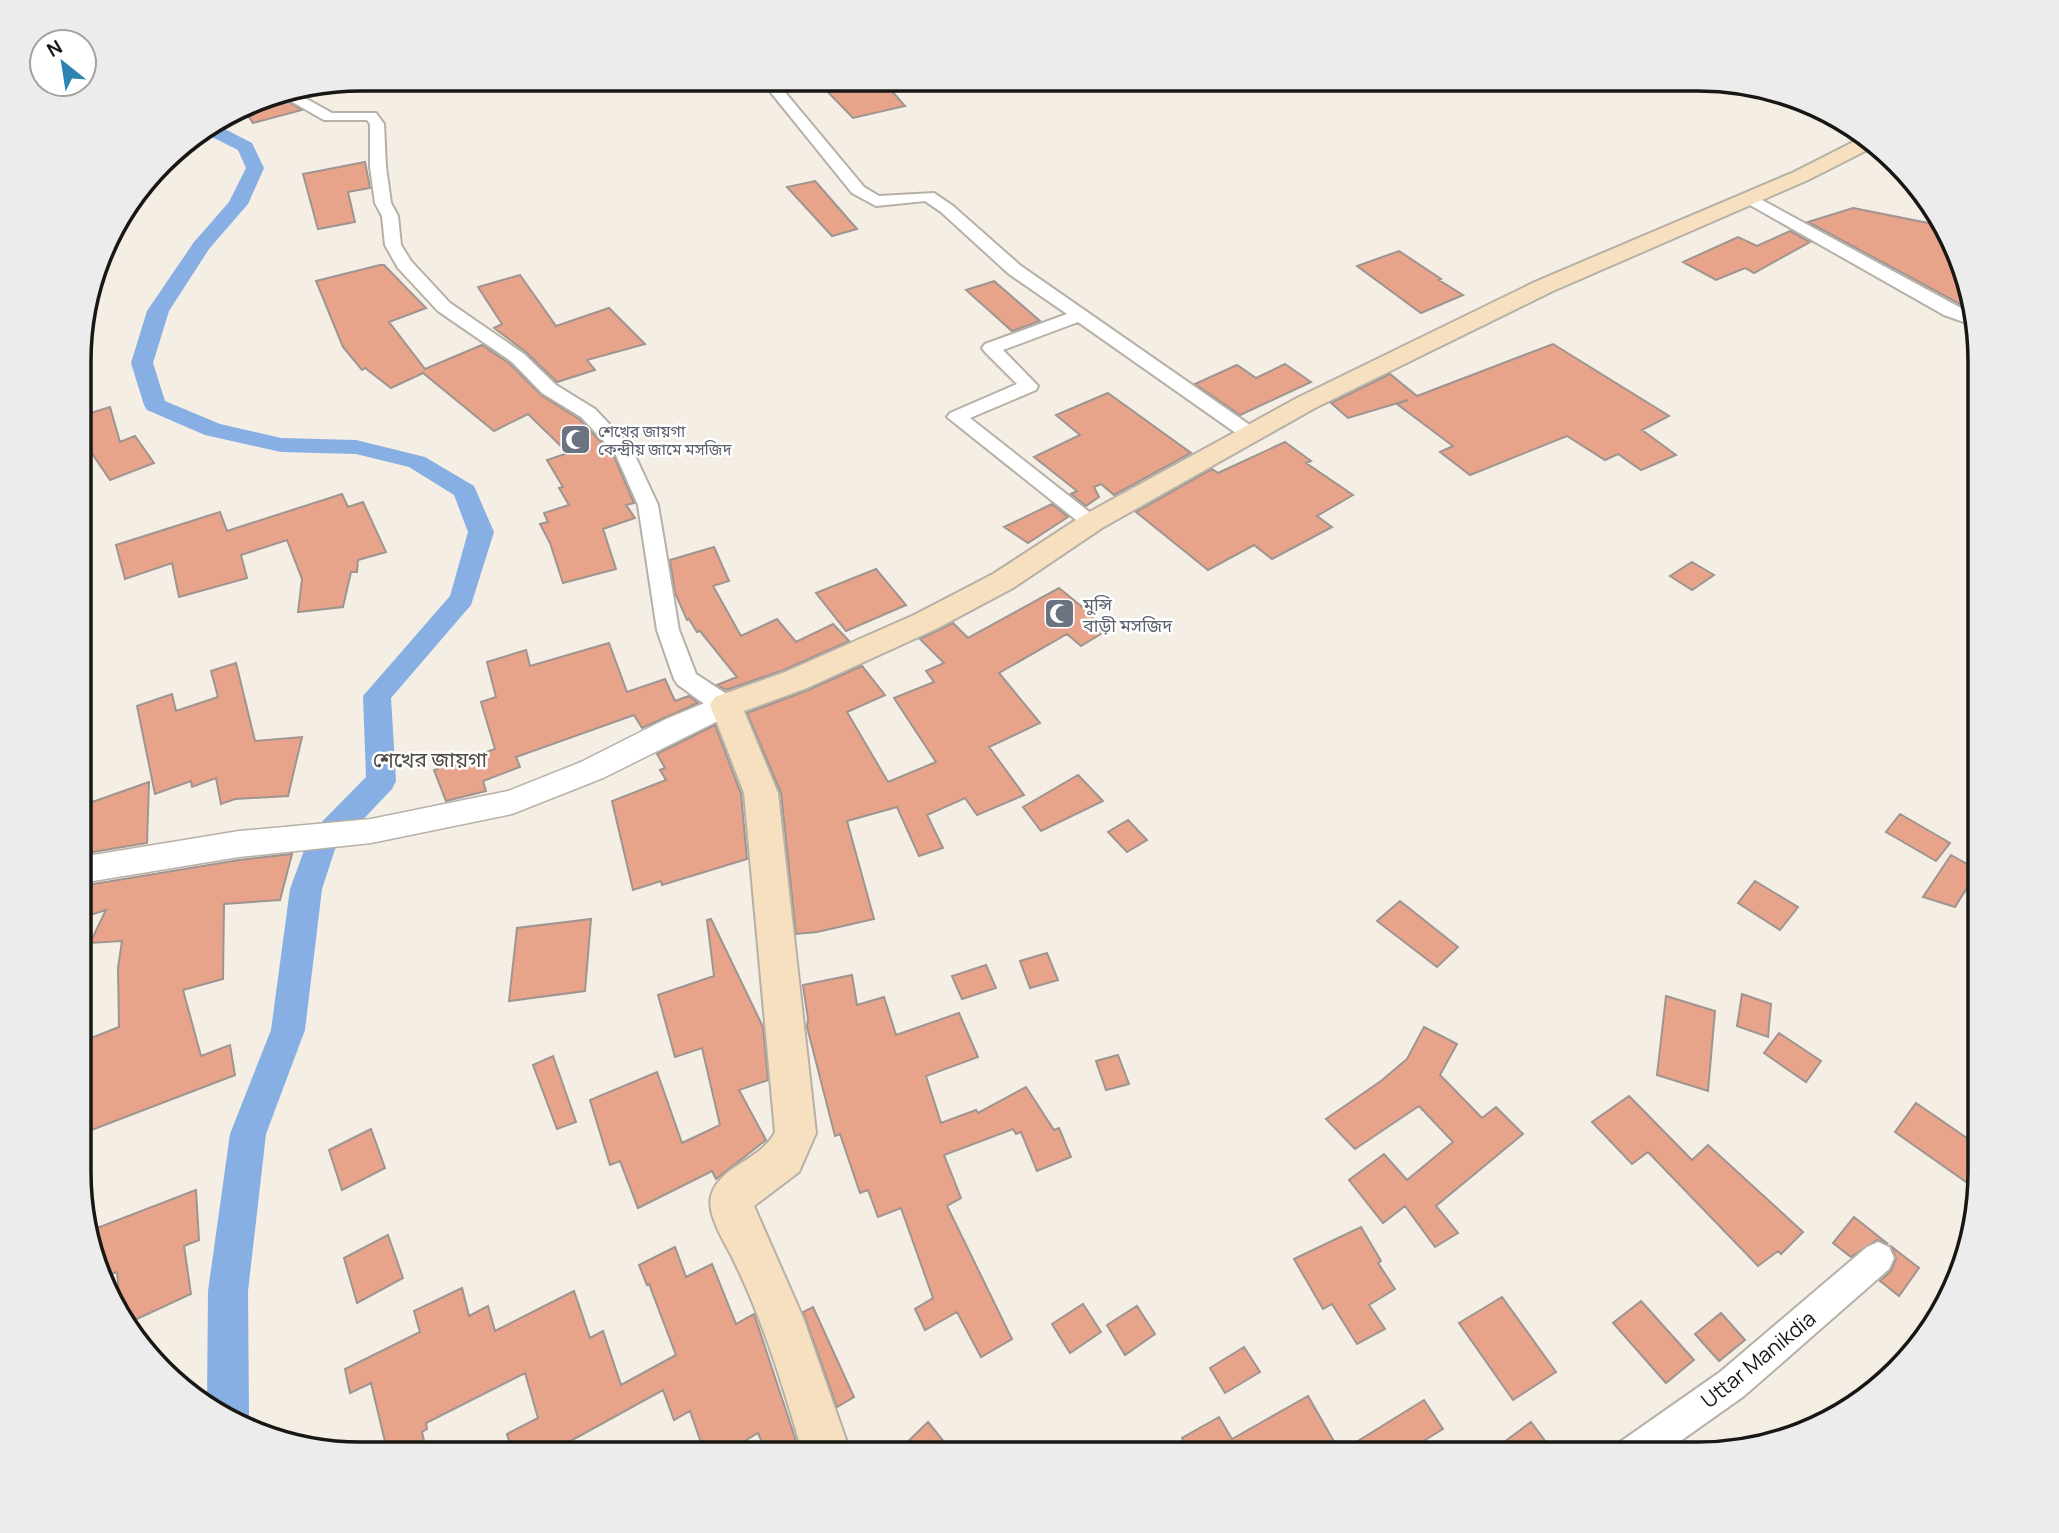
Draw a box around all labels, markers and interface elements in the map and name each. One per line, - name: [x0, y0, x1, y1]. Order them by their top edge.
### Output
- north arrow: [28, 28, 98, 98]
- text: N: [42, 34, 67, 63]
- place label: শেখের জায়গা কেন্দ্রীয় জামে মসজিদ: [598, 420, 733, 460]
- mosque icon: শেখের জায়গা কেন্দ্রীয় জামে মসজিদ: [558, 423, 592, 457]
- place label: মুন্সি বাড়ী মসজিদ: [1082, 592, 1173, 637]
- mosque icon: মুন্সি বাড়ী মসজিদ: [1043, 597, 1077, 631]
- district label: শেখের জায়গা: [373, 745, 488, 773]
- street label: Uttar Manikdia: [1695, 1304, 1821, 1414]

